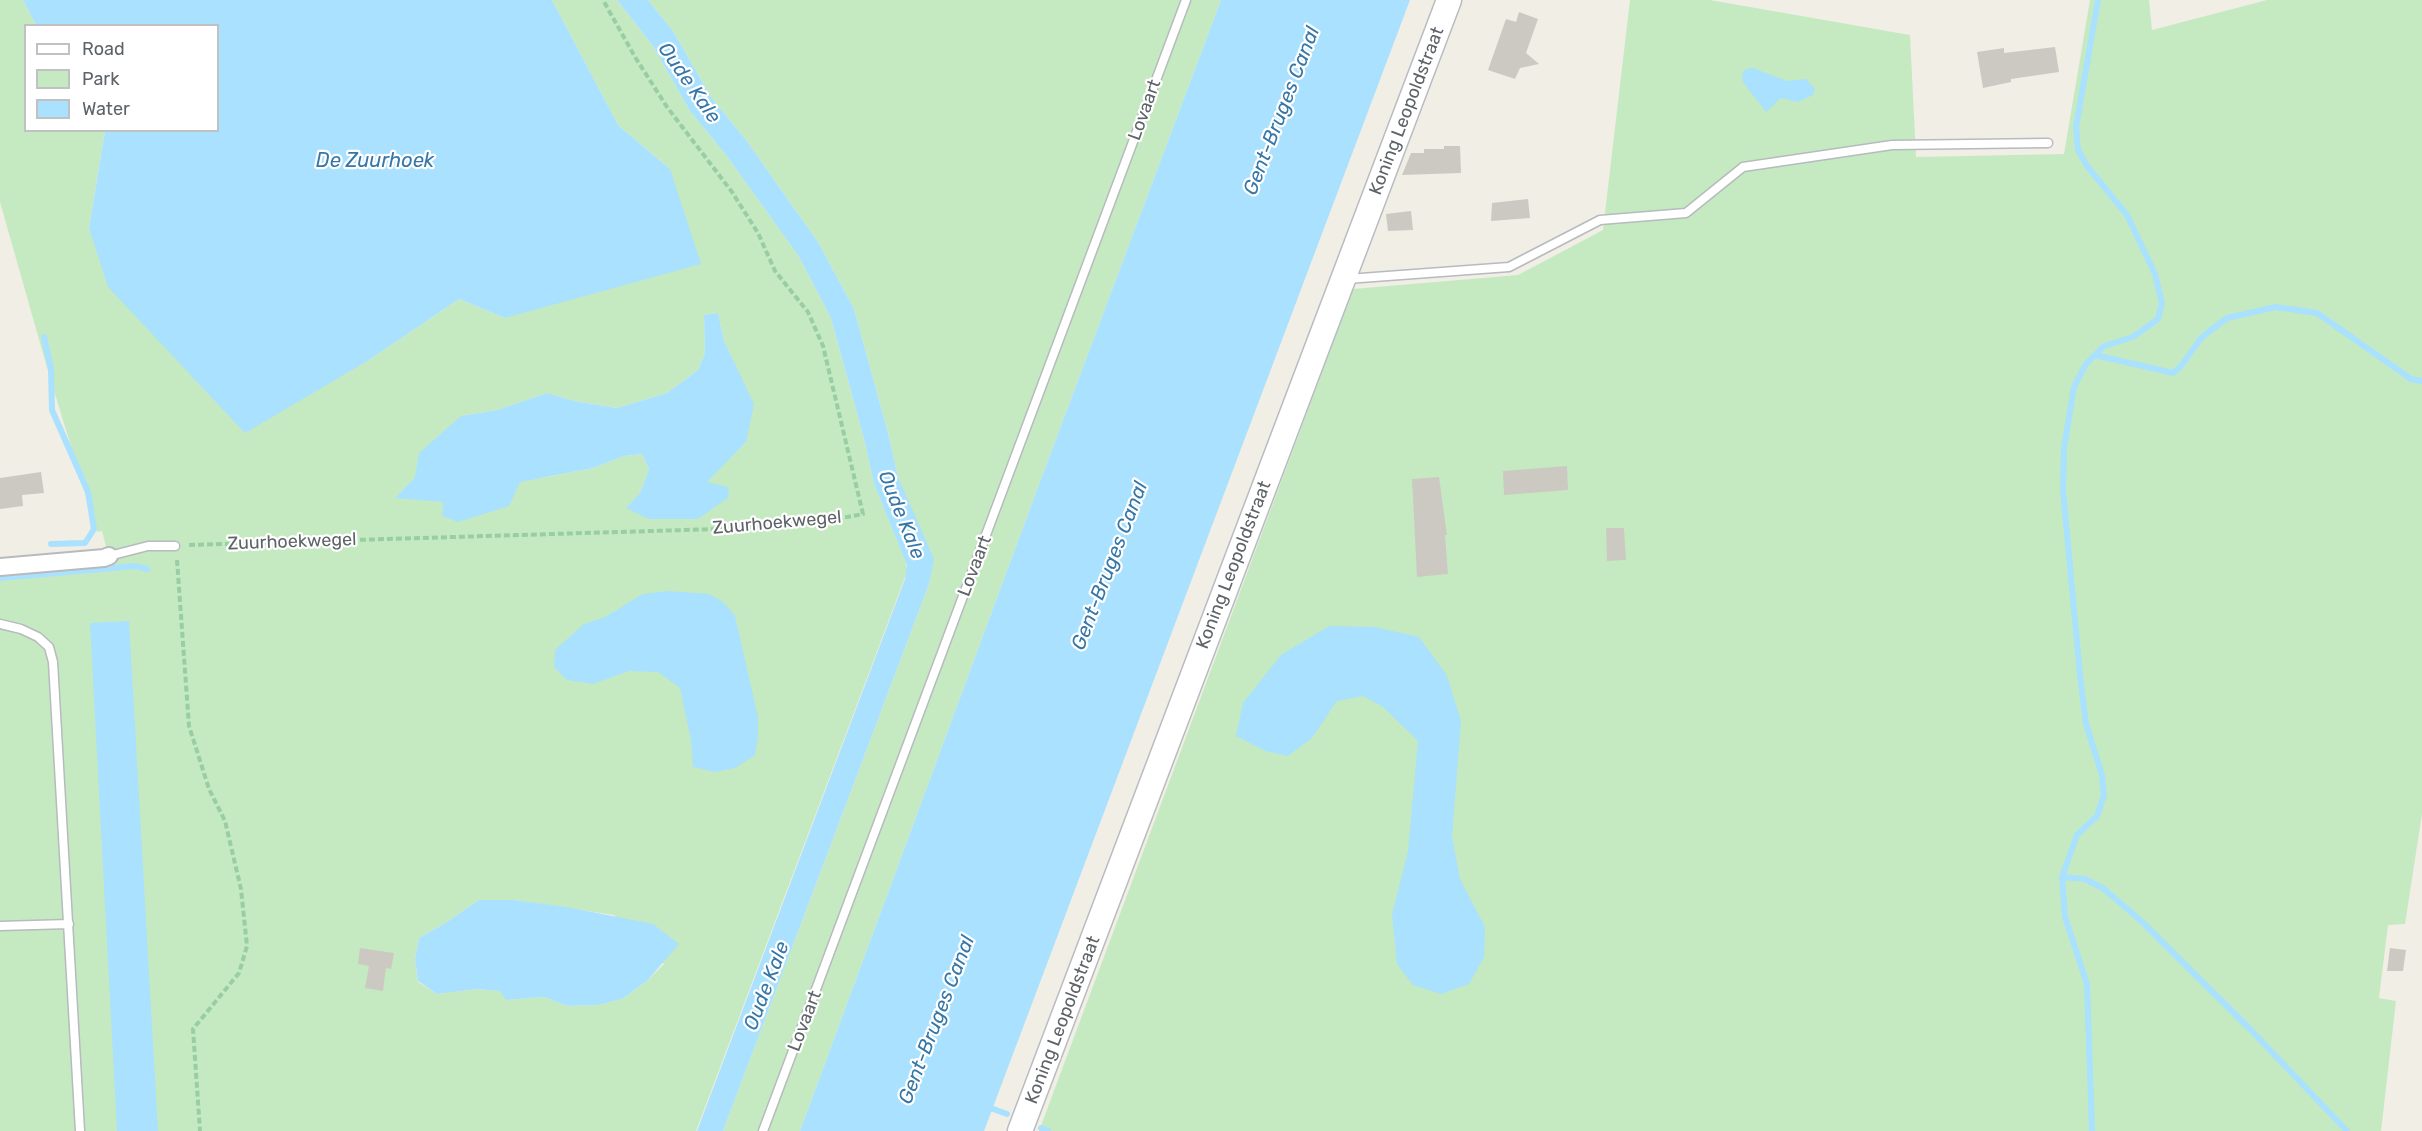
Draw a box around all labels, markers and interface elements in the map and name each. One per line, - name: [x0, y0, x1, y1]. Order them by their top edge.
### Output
- water label: Gent-Bruges Canal: [1239, 23, 1325, 199]
- legend: [24, 24, 219, 132]
- street label: Koning Leopoldstraat: [1365, 24, 1449, 198]
- text: Road: [82, 38, 125, 60]
- water label: Oude Kale: [652, 38, 726, 128]
- text: Park: [82, 68, 119, 90]
- street label: Lovaart: [1124, 77, 1166, 143]
- text: Water: [82, 98, 130, 120]
- water label: De Zuurhoek: [316, 149, 434, 173]
- water label: Oude Kale: [872, 467, 930, 563]
- water label: Gent-Bruges Canal: [1067, 478, 1153, 654]
- street label: Koning Leopoldstraat: [1192, 478, 1276, 652]
- street label: Zuurhoekwegel: [712, 507, 842, 539]
- street label: Zuurhoekwegel: [227, 529, 357, 555]
- street label: Lovaart: [954, 533, 996, 599]
- water label: Gent-Bruges Canal: [894, 932, 980, 1108]
- street label: Koning Leopoldstraat: [1021, 933, 1105, 1107]
- water label: Oude Kale: [739, 938, 795, 1034]
- street label: Lovaart: [784, 988, 826, 1054]

